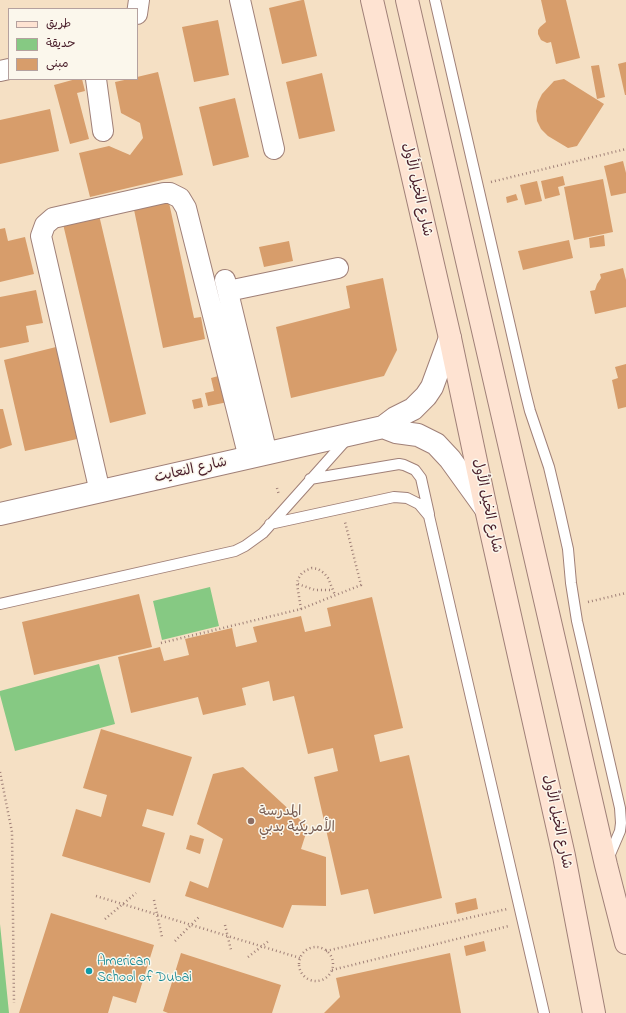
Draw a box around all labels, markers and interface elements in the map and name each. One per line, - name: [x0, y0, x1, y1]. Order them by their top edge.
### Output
- legend: [8, 8, 138, 80]
- text: طريق: [46, 15, 71, 33]
- text: حديقة: [46, 35, 75, 53]
- text: مبنى: [46, 55, 69, 73]
- street label: شارع الخيل الأول: [397, 141, 435, 239]
- street label: شارع النعايت: [153, 455, 229, 487]
- street label: شارع الخيل الأول: [468, 457, 504, 555]
- street label: شارع الخيل الأول: [538, 773, 574, 871]
- place label: المدرسة الأمريكية بدبي: [259, 805, 335, 838]
- marker: المدرسة الأمريكية بدبي: [246, 816, 256, 826]
- place label: American School of Dubai: [97, 955, 192, 988]
- marker: American School of Dubai: [84, 966, 94, 976]

